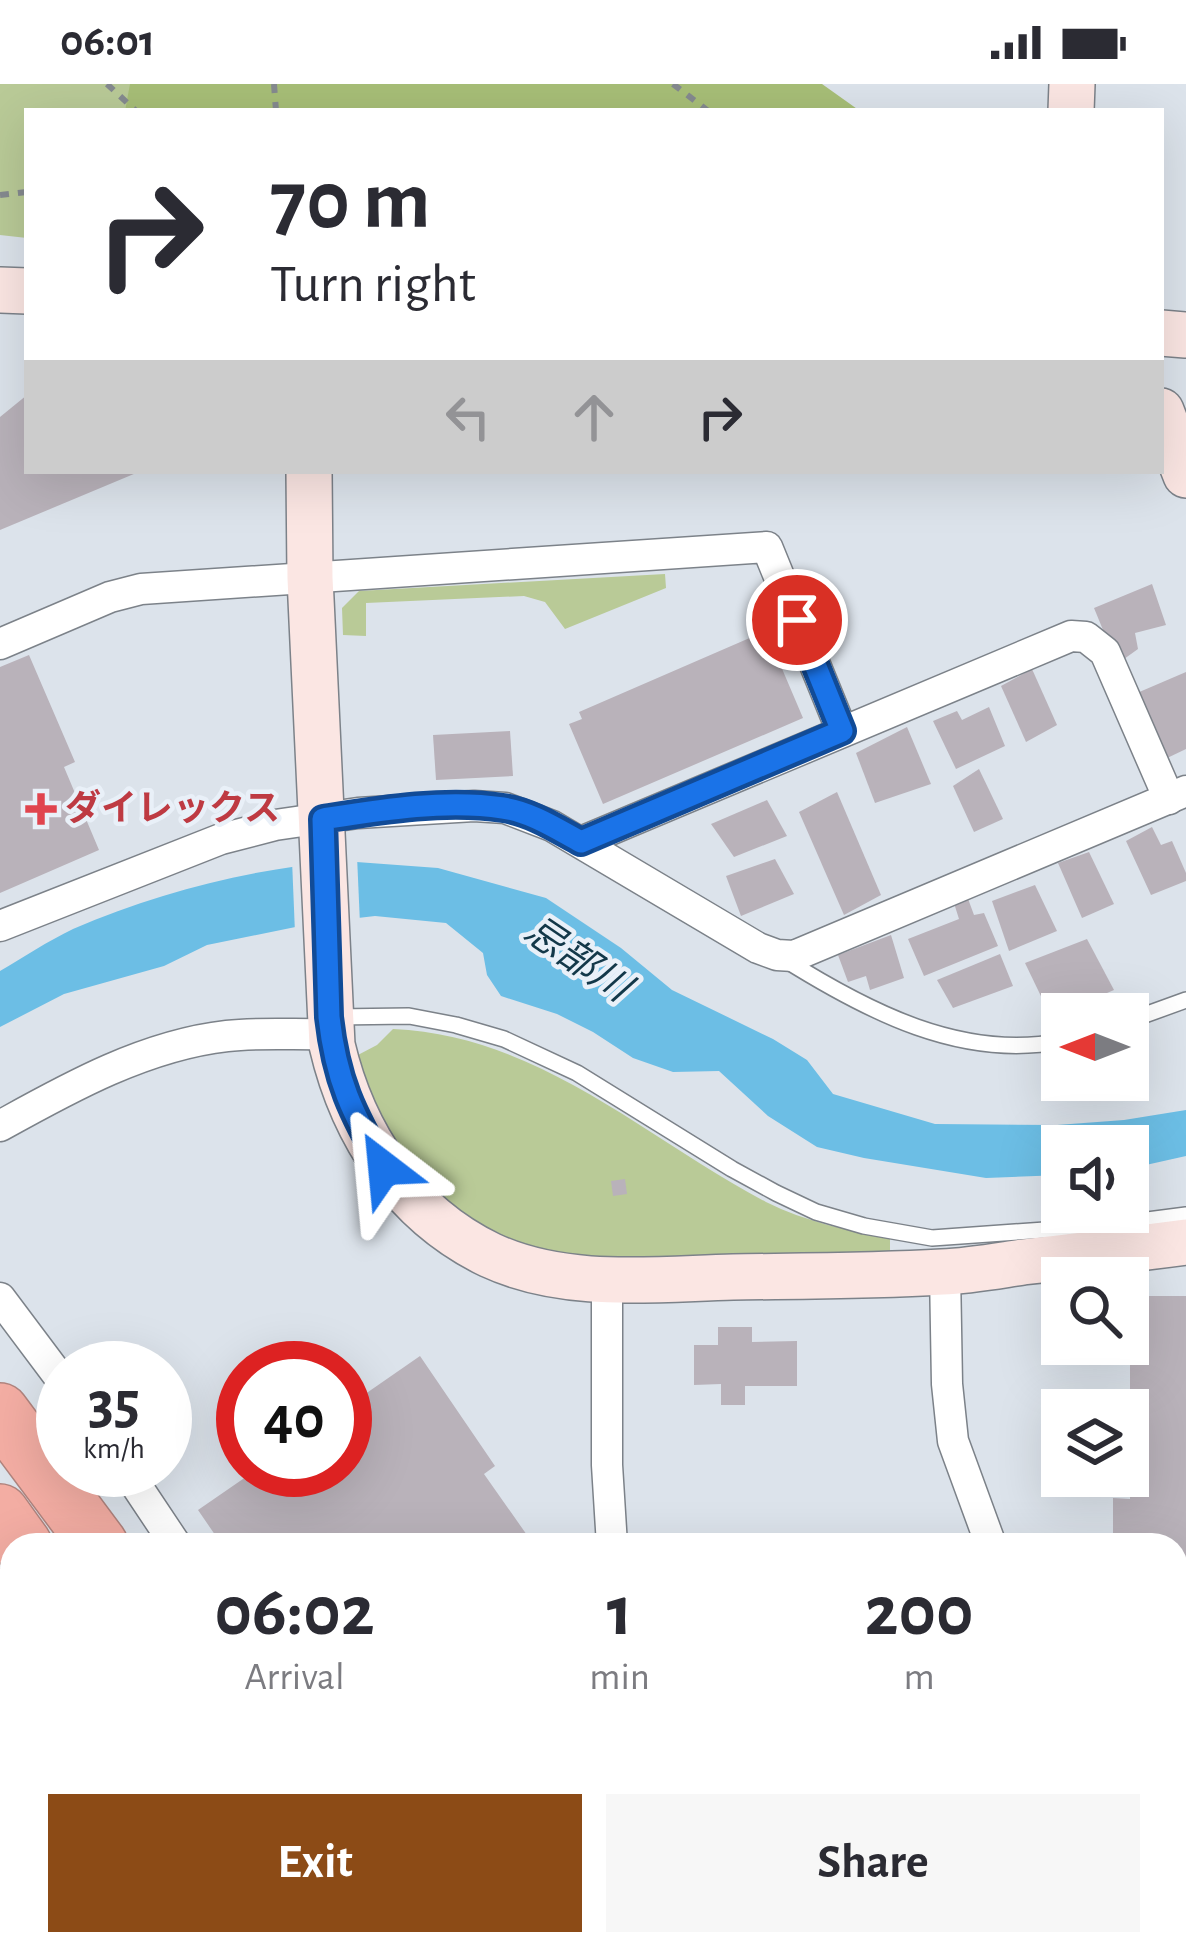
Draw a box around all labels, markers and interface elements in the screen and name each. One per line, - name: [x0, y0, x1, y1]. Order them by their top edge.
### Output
- text: 06:01: [60, 19, 155, 64]
- icon: right: [72, 156, 228, 312]
- text: 70 m: [270, 160, 431, 244]
- text: Turn right: [270, 258, 476, 312]
- icon: left: [435, 384, 501, 450]
- icon: ahead: [561, 384, 627, 450]
- icon: right: [687, 384, 753, 450]
- pin: [746, 569, 848, 671]
- icon: arrive: [764, 587, 830, 653]
- place label: ダイレックス: [65, 788, 280, 827]
- marker: ダイレックス: [28, 796, 54, 822]
- water label: 忌部川: [518, 909, 641, 1011]
- north arrow: [1041, 993, 1149, 1101]
- map controls: [1041, 993, 1149, 1497]
- position arrow: [321, 1105, 447, 1231]
- button: sound: [1041, 1125, 1149, 1233]
- button: search: [1041, 1257, 1149, 1365]
- speed limit sign: 40: [216, 1341, 372, 1497]
- text: 35: [88, 1374, 140, 1434]
- button: layers: [1041, 1389, 1149, 1497]
- text: km/h: [83, 1434, 145, 1464]
- text: 06:02: [215, 1576, 375, 1648]
- text: 1: [607, 1576, 633, 1648]
- text: 200: [865, 1576, 973, 1648]
- text: Arrival: [244, 1658, 345, 1697]
- text: min: [589, 1658, 650, 1697]
- text: m: [903, 1658, 935, 1697]
- button: Exit: [48, 1794, 582, 1932]
- button: Share: [606, 1794, 1140, 1932]

